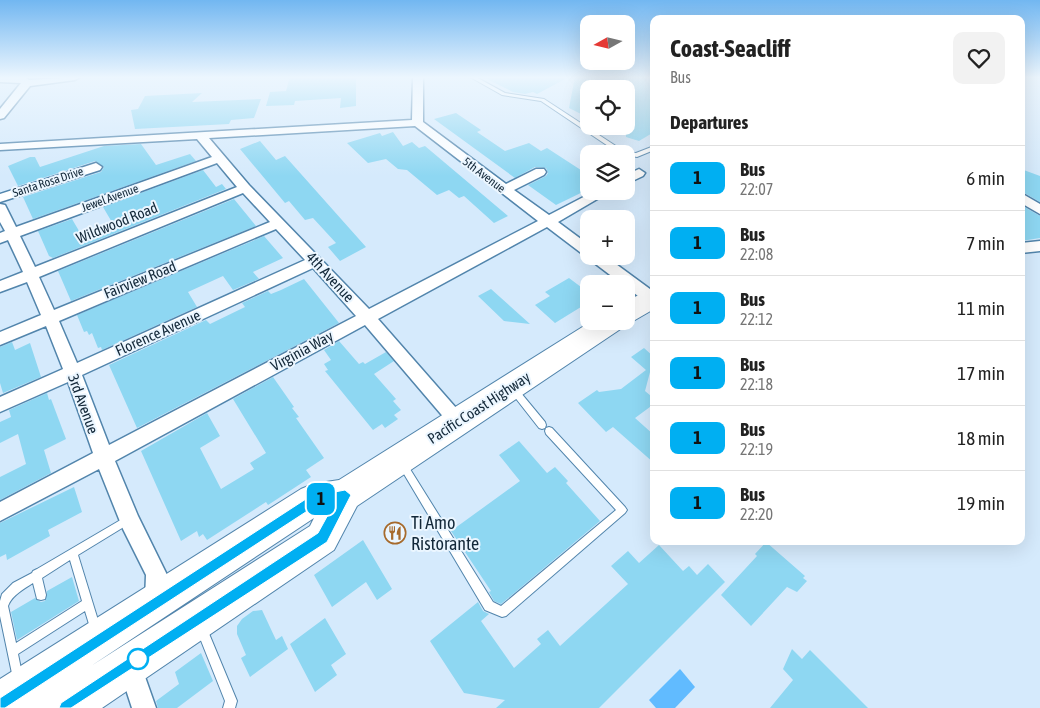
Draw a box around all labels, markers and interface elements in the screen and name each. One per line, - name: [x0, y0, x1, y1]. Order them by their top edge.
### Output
- north arrow: [580, 15, 635, 70]
- map controls: [580, 15, 635, 330]
- button: heart: [953, 32, 1005, 84]
- text: Coast-Seacliff: [670, 35, 791, 62]
- text: Bus: [670, 68, 691, 86]
- button: locate: [580, 80, 635, 135]
- text: Departures: [670, 111, 748, 133]
- button: layers: [580, 145, 635, 200]
- street label: 5th Avenue: [460, 154, 508, 196]
- text: Bus: [740, 158, 765, 180]
- street label: Santa Rosa Drive: [11, 164, 85, 200]
- text: 1: [693, 167, 702, 188]
- text: 6 min: [966, 167, 1005, 189]
- text: 22:07: [740, 180, 773, 198]
- street label: Jewel Avenue: [80, 181, 140, 215]
- street label: Wildwood Road: [74, 199, 160, 247]
- button: +: [580, 210, 635, 265]
- text: Bus: [740, 223, 765, 245]
- text: 1: [693, 232, 702, 253]
- text: 7 min: [966, 232, 1005, 254]
- text: 22:08: [740, 245, 773, 263]
- street label: 4th Avenue: [303, 248, 358, 305]
- street label: Fairview Road: [101, 257, 178, 302]
- button: −: [580, 275, 635, 330]
- text: Bus: [740, 288, 765, 310]
- text: 1: [693, 297, 702, 318]
- text: 11 min: [957, 297, 1005, 319]
- street label: Florence Avenue: [113, 306, 203, 359]
- text: 22:12: [740, 310, 773, 328]
- street label: Virginia Way: [268, 327, 336, 374]
- text: Bus: [740, 353, 765, 375]
- text: 1: [693, 362, 702, 383]
- text: 17 min: [957, 362, 1005, 384]
- street label: Pacific Coast Highway: [424, 368, 533, 447]
- street label: 3rd Avenue: [65, 372, 102, 436]
- text: 22:18: [740, 375, 773, 393]
- text: Bus: [740, 418, 765, 440]
- text: 1: [693, 427, 702, 448]
- text: 18 min: [957, 427, 1005, 449]
- text: 22:19: [740, 440, 773, 458]
- line badge: 1: [305, 483, 337, 515]
- text: Bus: [740, 483, 765, 505]
- text: 1: [317, 488, 325, 509]
- text: 1: [693, 492, 702, 513]
- text: 19 min: [957, 492, 1005, 514]
- text: 22:20: [740, 505, 773, 523]
- place label: Ti Amo Ristorante: [411, 512, 479, 554]
- restaurant icon: Ti Amo Ristorante: [383, 521, 407, 545]
- unlabelled marker: [127, 648, 149, 670]

